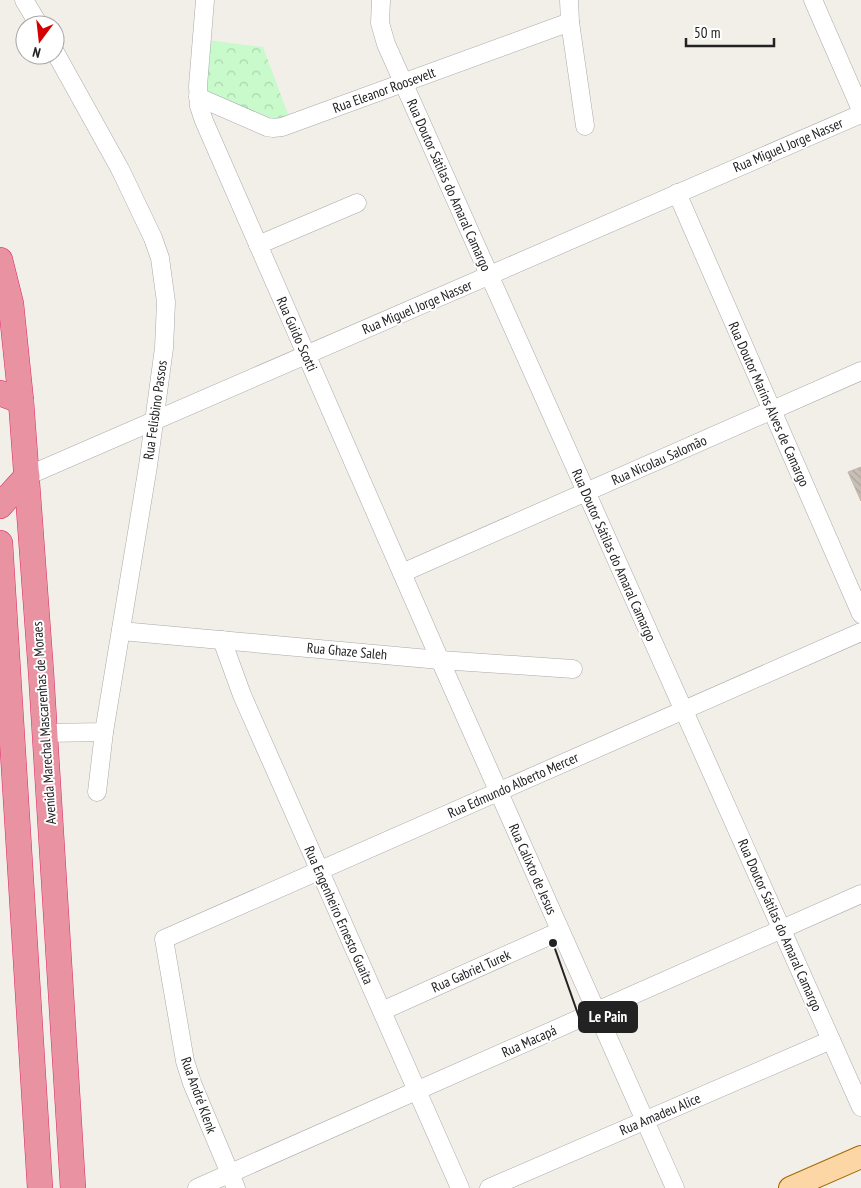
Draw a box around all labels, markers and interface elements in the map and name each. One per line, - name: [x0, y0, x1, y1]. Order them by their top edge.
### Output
- north arrow: [15, 15, 65, 65]
- scale bar: [686, 15, 774, 47]
- text: 50 m: [694, 23, 720, 42]
- text: N: [31, 43, 43, 62]
- street label: Rua Eleanor Roosevelt: [330, 63, 438, 117]
- street label: Rua Doutor Sátilas do Amaral Camargo: [403, 96, 495, 274]
- street label: Rua Miguel Jorge Nasser: [730, 114, 846, 176]
- street label: Rua Miguel Jorge Nasser: [359, 276, 475, 338]
- street label: Rua Guido Scotti: [273, 294, 321, 374]
- street label: Rua Doutor Marins Alves de Camargo: [725, 319, 813, 489]
- street label: Rua Felisbino Passos: [139, 359, 171, 461]
- street label: Rua Nicolau Salomão: [609, 431, 709, 489]
- street label: Rua Doutor Sátilas do Amaral Camargo: [568, 466, 660, 644]
- street label: Avenida Marechal Mascarenhas de Moraes: [28, 621, 60, 825]
- street label: Rua Ghaze Saleh: [306, 639, 388, 663]
- street label: Rua Edmundo Alberto Mercer: [445, 748, 581, 822]
- street label: Rua Calixto de Jesus: [505, 821, 561, 917]
- street label: Rua Doutor Sátilas do Amaral Camargo: [734, 836, 826, 1014]
- street label: Rua Engenheiro Ernesto Guaíta: [300, 843, 378, 987]
- street label: Rua Gabriel Turek: [429, 945, 514, 996]
- callout: Le Pain: [579, 1002, 637, 1032]
- text: Le Pain: [589, 1007, 628, 1026]
- street label: Rua Macapá: [499, 1021, 559, 1061]
- street label: Rua André Klenk: [177, 1054, 221, 1136]
- street label: Rua Amadeu Alice: [617, 1089, 703, 1139]

